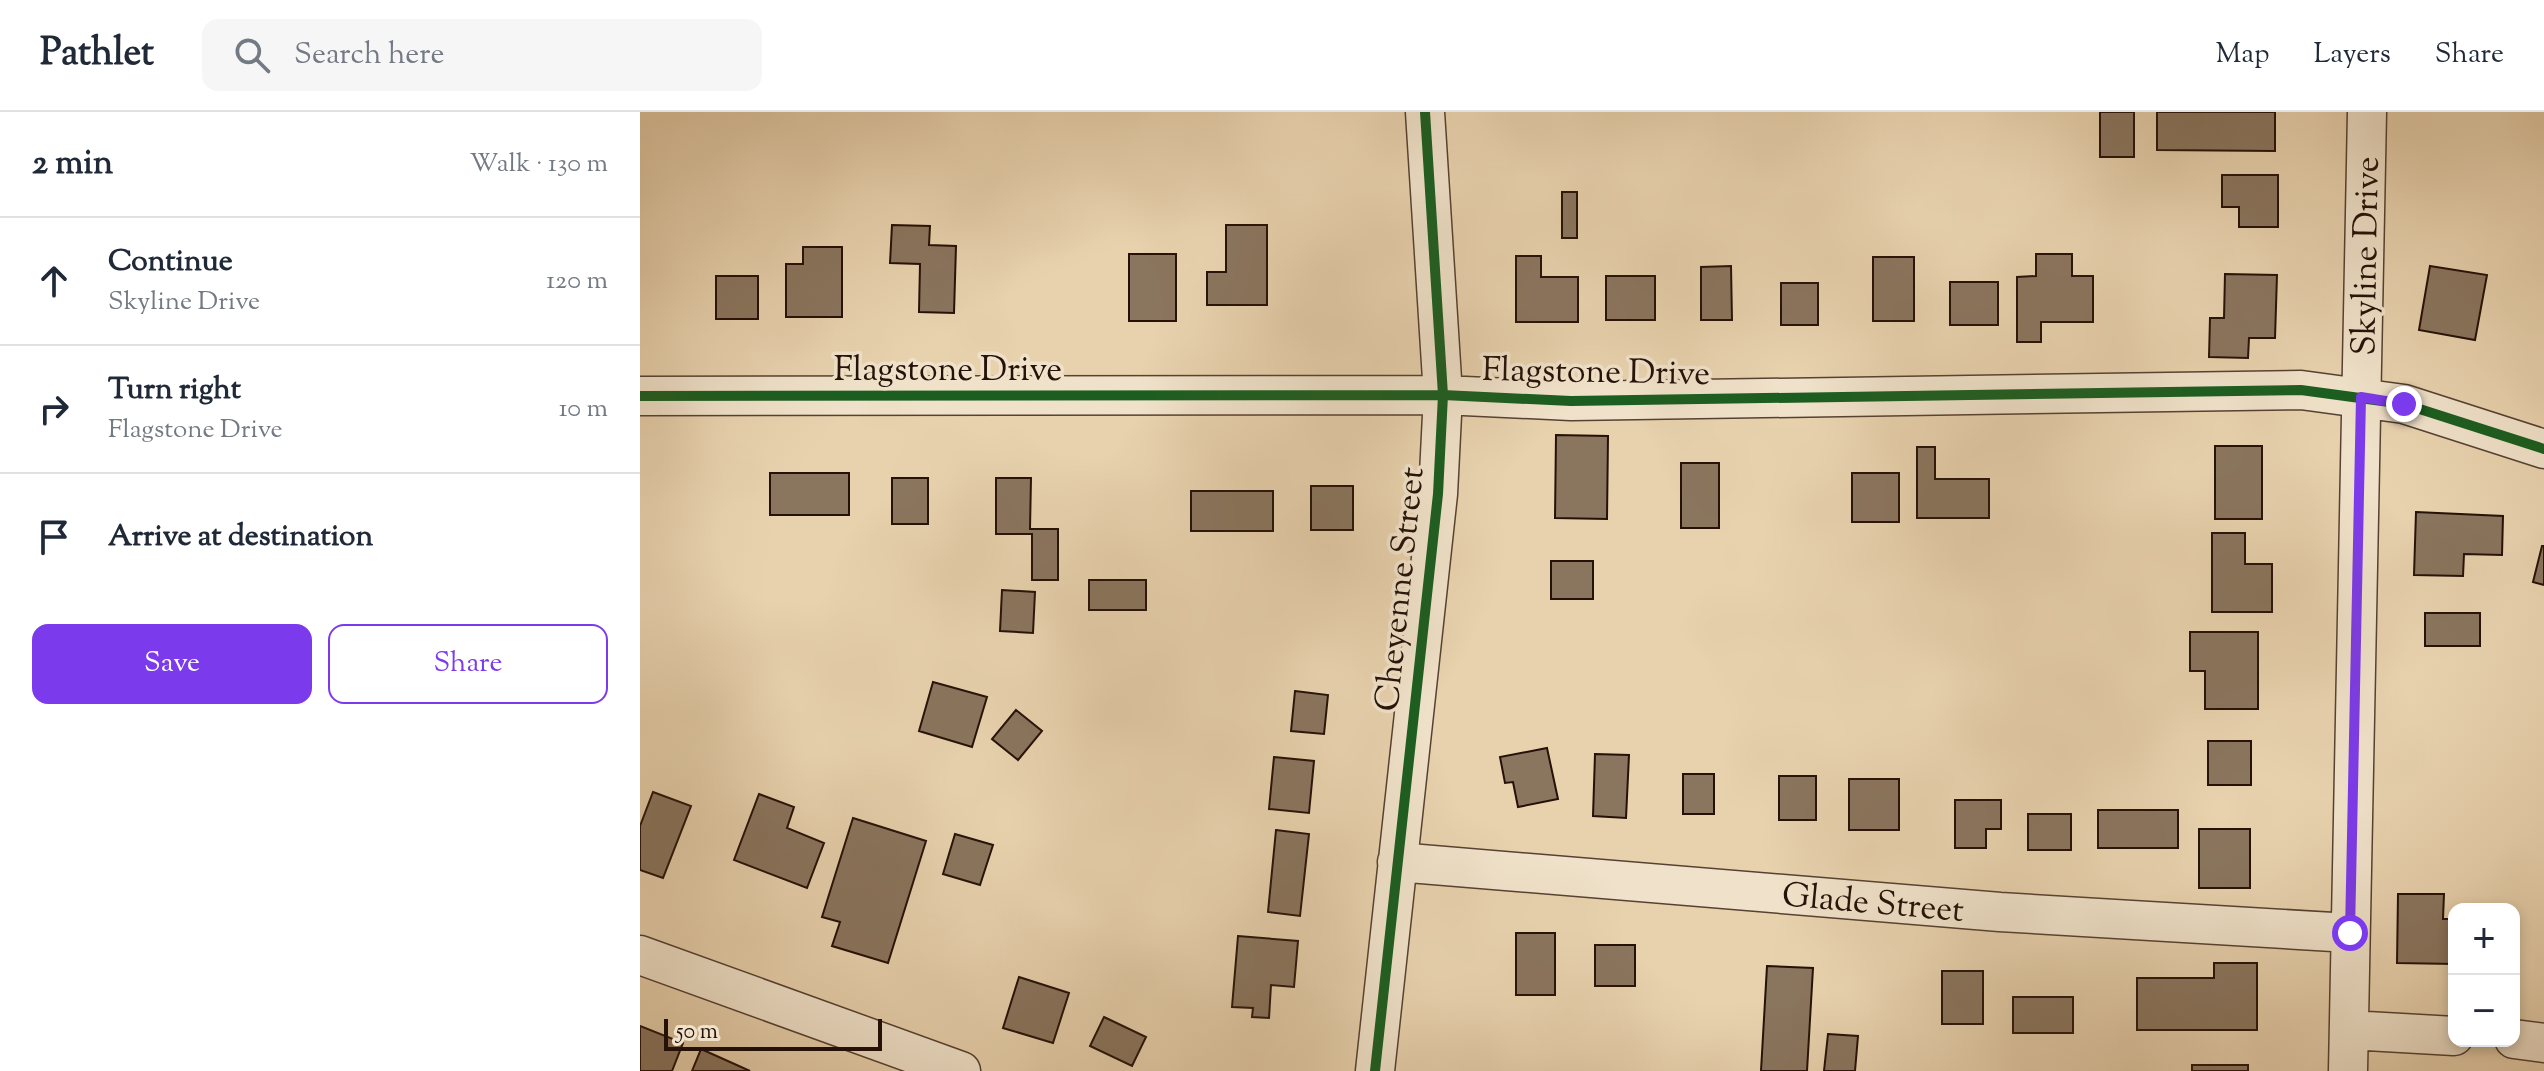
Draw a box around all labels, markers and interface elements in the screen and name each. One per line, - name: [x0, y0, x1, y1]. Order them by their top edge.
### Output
- search box: [202, 19, 762, 91]
- text: Pathlet: [40, 28, 154, 82]
- icon: search: [230, 33, 274, 77]
- text: Search here: [294, 34, 445, 77]
- text: Map: [2216, 35, 2269, 75]
- text: Layers: [2313, 35, 2391, 75]
- text: Share: [2435, 35, 2504, 75]
- text: 2 min: [32, 140, 113, 189]
- text: Walk · 130 m: [469, 146, 608, 183]
- street label: Skyline Drive: [2341, 156, 2394, 356]
- text: Continue: [108, 241, 233, 284]
- icon: ahead: [32, 259, 76, 303]
- text: 120 m: [546, 263, 608, 300]
- text: Skyline Drive: [108, 284, 260, 321]
- street label: Flagstone Drive: [834, 347, 1062, 396]
- street label: Flagstone Drive: [1481, 347, 1711, 400]
- text: Turn right: [108, 369, 241, 412]
- route end: [2386, 386, 2422, 422]
- icon: right: [32, 387, 76, 431]
- text: 10 m: [559, 391, 608, 428]
- text: Flagstone Drive: [108, 412, 283, 449]
- street label: Cheyenne Street: [1364, 464, 1439, 714]
- icon: arrive: [32, 515, 76, 559]
- text: Arrive at destination: [108, 516, 373, 559]
- button: Save: [32, 624, 312, 704]
- button: Share: [328, 624, 608, 704]
- street label: Glade Street: [1780, 872, 1966, 937]
- map controls: [2448, 903, 2520, 1047]
- button: +: [2448, 903, 2520, 975]
- route start: [2332, 915, 2368, 951]
- button: −: [2448, 975, 2520, 1047]
- scale bar: [664, 1015, 882, 1051]
- text: 50 m: [676, 1017, 718, 1049]

